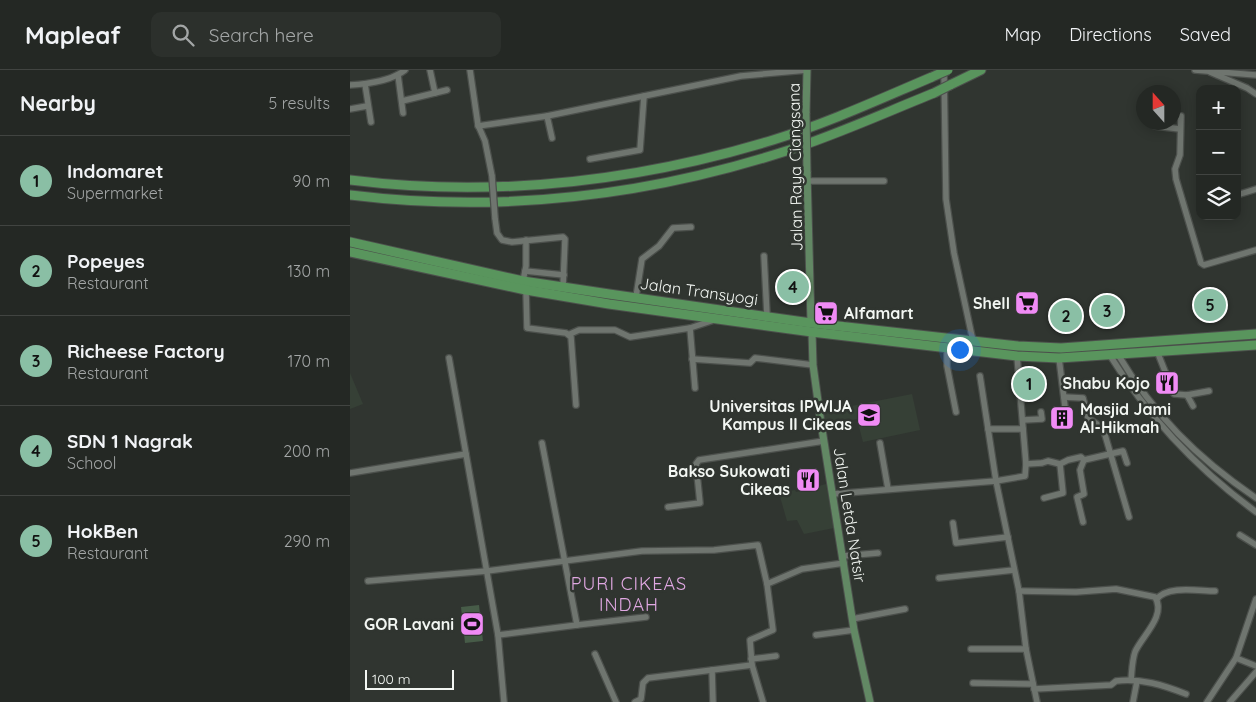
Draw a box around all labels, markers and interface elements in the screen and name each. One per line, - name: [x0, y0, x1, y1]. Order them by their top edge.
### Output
- search box: [151, 12, 501, 57]
- text: Mapleaf: [25, 20, 121, 50]
- icon: search: [169, 21, 197, 49]
- text: Search here: [209, 23, 314, 47]
- text: Map: [1004, 23, 1041, 46]
- text: Directions: [1069, 23, 1152, 46]
- text: Saved: [1180, 23, 1231, 46]
- street label: Jalan Raya Ciangsana: [784, 83, 806, 251]
- north arrow: [1136, 85, 1181, 130]
- map controls: [1196, 85, 1241, 220]
- button: +: [1196, 85, 1241, 130]
- text: Nearby: [20, 90, 96, 116]
- text: 5 results: [269, 93, 330, 113]
- button: −: [1196, 130, 1241, 175]
- text: Indomaret: [67, 159, 164, 183]
- text: 1: [33, 171, 39, 191]
- text: 90 m: [293, 171, 330, 191]
- button: layers: [1196, 175, 1241, 220]
- text: Supermarket: [67, 183, 163, 203]
- text: Popeyes: [67, 249, 145, 273]
- text: 2: [31, 261, 41, 281]
- text: 130 m: [287, 261, 330, 281]
- pin: 4: [777, 268, 809, 306]
- text: Restaurant: [67, 273, 149, 293]
- street label: Jalan Transyogi: [639, 273, 759, 309]
- pin: 5: [1194, 286, 1226, 324]
- supermarket icon: Shell: [1014, 290, 1040, 316]
- pin: 3: [1091, 292, 1123, 330]
- place label: Shell: [973, 293, 1010, 313]
- pin: 2: [1050, 297, 1082, 335]
- supermarket icon: Alfamart: [813, 300, 839, 326]
- place label: Alfamart: [844, 303, 914, 323]
- your location: [947, 337, 973, 363]
- text: Richeese Factory: [67, 339, 225, 363]
- text: 3: [32, 351, 40, 371]
- text: 170 m: [287, 351, 330, 371]
- text: Restaurant: [67, 363, 149, 383]
- pin: 1: [1013, 365, 1045, 403]
- restaurant icon: Shabu Kojo: [1154, 370, 1180, 396]
- place label: Shabu Kojo: [1063, 373, 1150, 393]
- place label: Universitas IPWIJA Kampus II Cikeas: [709, 396, 853, 434]
- place label: Masjid Jami Al-Hikmah: [1080, 399, 1171, 437]
- school or university icon: Universitas IPWIJA Kampus II Cikeas: [856, 402, 882, 428]
- building icon: Masjid Jami Al-Hikmah: [1049, 405, 1075, 431]
- text: SDN 1 Nagrak: [67, 429, 193, 453]
- text: 4: [31, 441, 41, 461]
- text: 200 m: [283, 441, 330, 461]
- street label: Jalan Letda Natsir: [829, 446, 871, 584]
- text: School: [67, 453, 116, 473]
- place label: Bakso Sukowati Cikeas: [668, 461, 790, 499]
- restaurant icon: Bakso Sukowati Cikeas: [795, 467, 821, 493]
- text: HokBen: [67, 519, 138, 543]
- text: 5: [31, 531, 41, 551]
- text: 290 m: [284, 531, 330, 551]
- text: Restaurant: [67, 543, 149, 563]
- district label: PURI CIKEAS INDAH: [571, 572, 687, 616]
- sports icon: GOR Lavani: [459, 611, 485, 637]
- place label: GOR Lavani: [364, 614, 454, 634]
- scale bar: [365, 667, 454, 690]
- text: 100 m: [372, 670, 410, 688]

